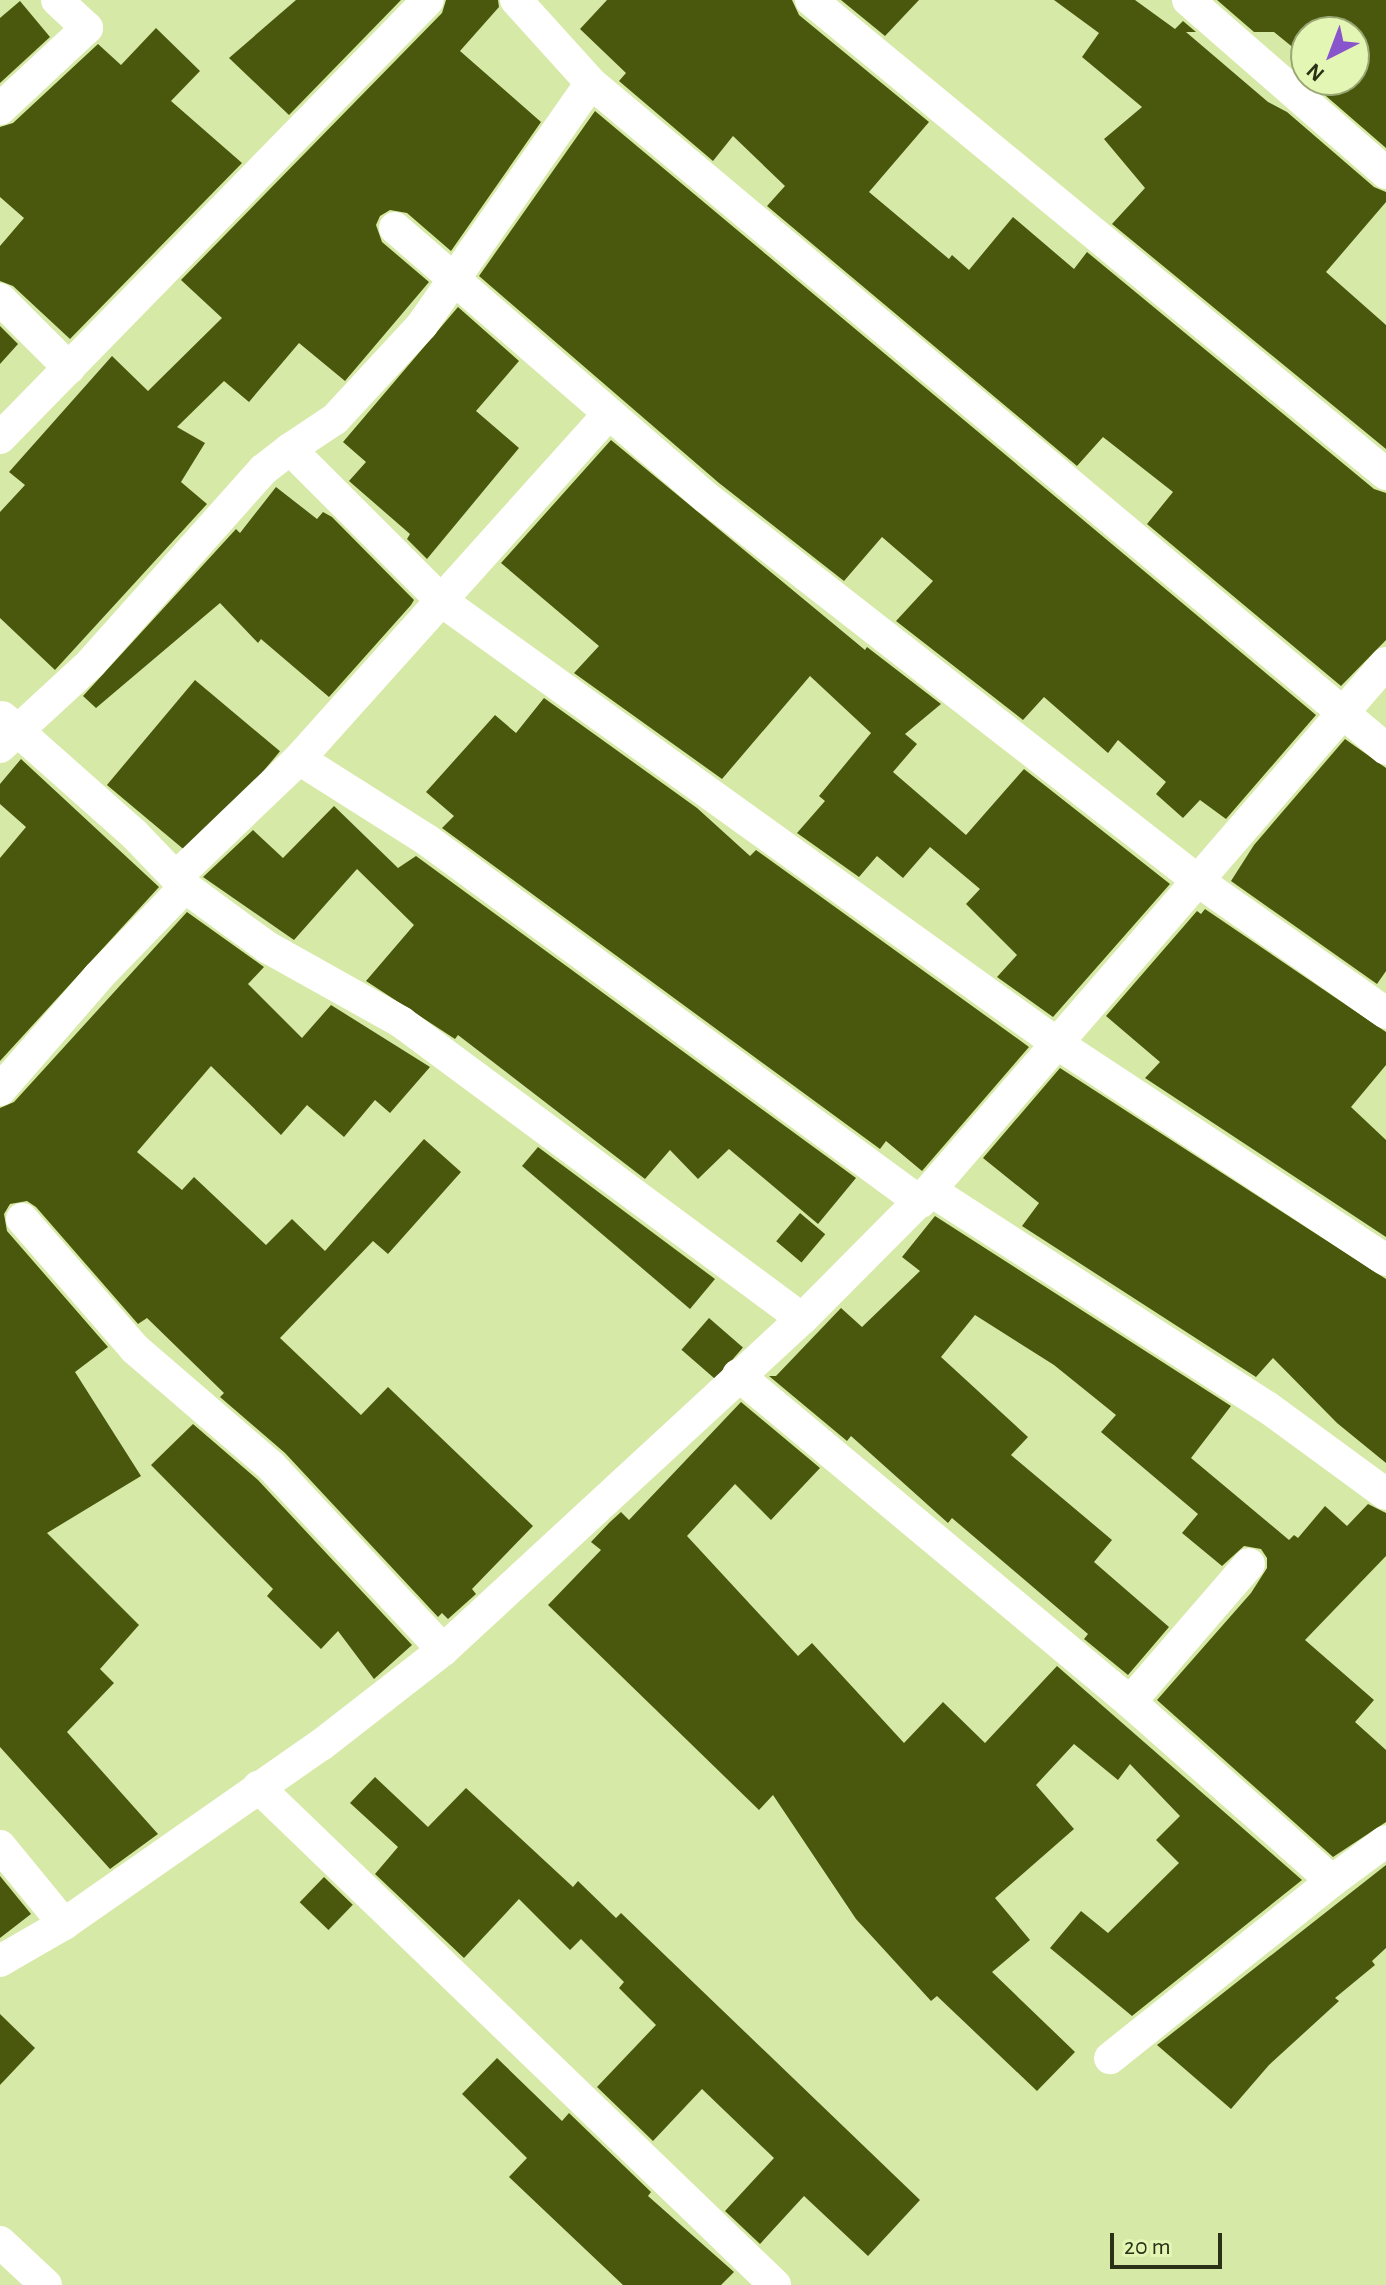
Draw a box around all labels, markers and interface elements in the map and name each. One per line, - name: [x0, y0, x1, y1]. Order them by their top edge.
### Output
- north arrow: [1290, 16, 1370, 96]
- text: N: [1302, 59, 1328, 86]
- scale bar: [1114, 2217, 1226, 2267]
- text: 20 m: [1124, 2235, 1171, 2259]

